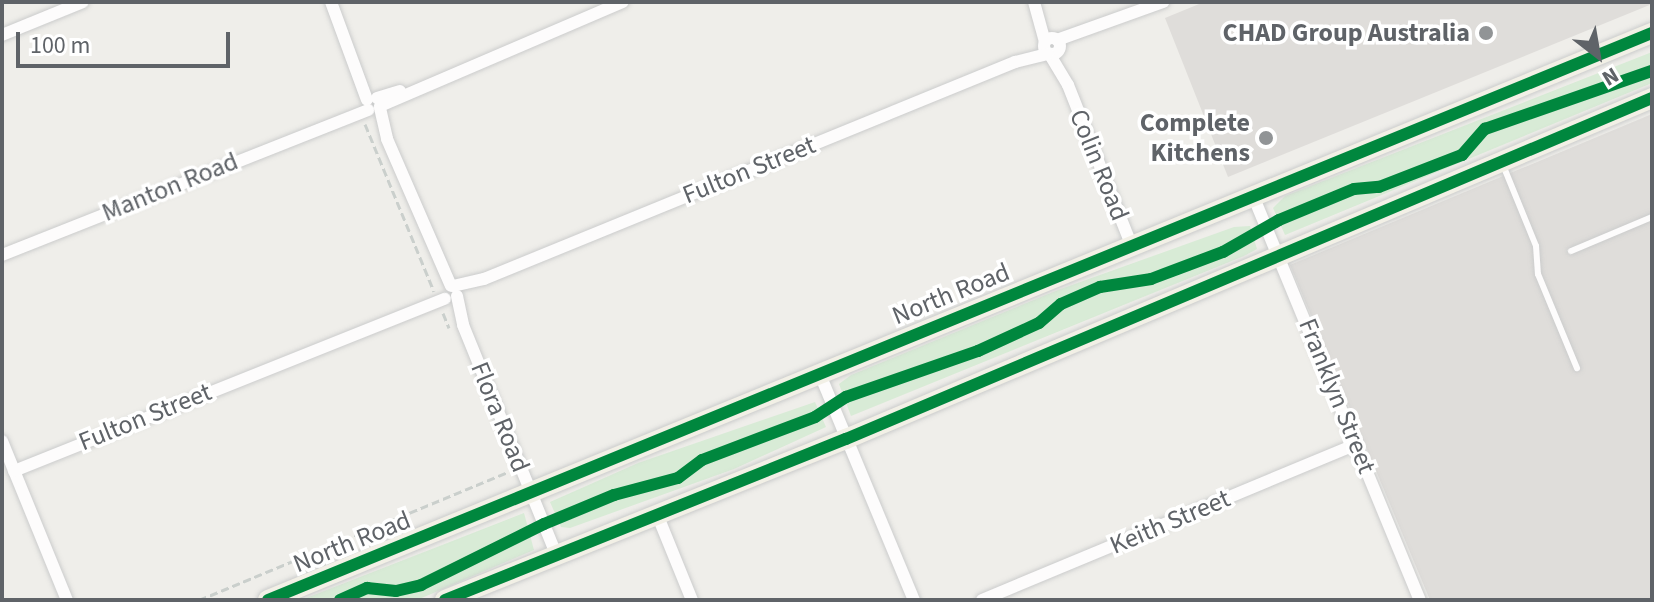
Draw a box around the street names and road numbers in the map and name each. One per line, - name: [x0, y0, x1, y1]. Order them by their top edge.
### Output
- street label: Colin Road: [1063, 105, 1135, 225]
- street label: Fulton Street: [678, 129, 820, 211]
- street label: Manton Road: [97, 146, 243, 228]
- street label: North Road: [888, 256, 1014, 332]
- street label: Franklyn Street: [1292, 314, 1382, 478]
- street label: Flora Road: [464, 357, 536, 477]
- street label: Fulton Street: [74, 376, 216, 458]
- street label: Keith Street: [1105, 483, 1235, 561]
- street label: North Road: [289, 504, 415, 580]

